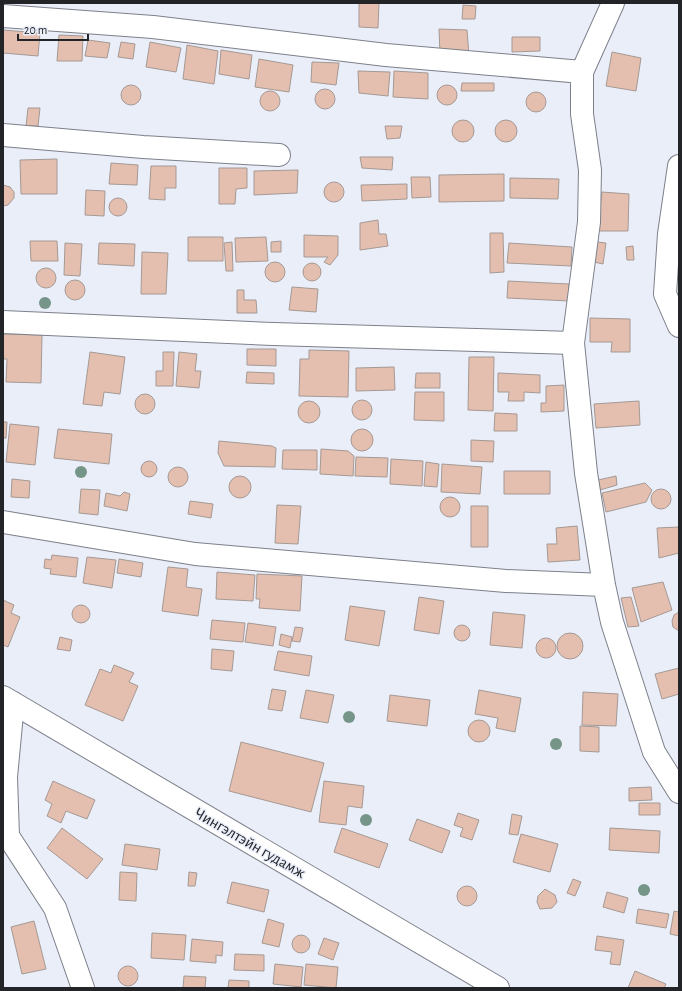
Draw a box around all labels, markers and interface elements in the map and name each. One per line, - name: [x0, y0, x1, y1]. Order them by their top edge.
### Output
- scale bar: [18, 16, 88, 42]
- text: 20 m: [24, 24, 47, 36]
- street label: Чингэлтэйн гудамж: [191, 805, 309, 882]

